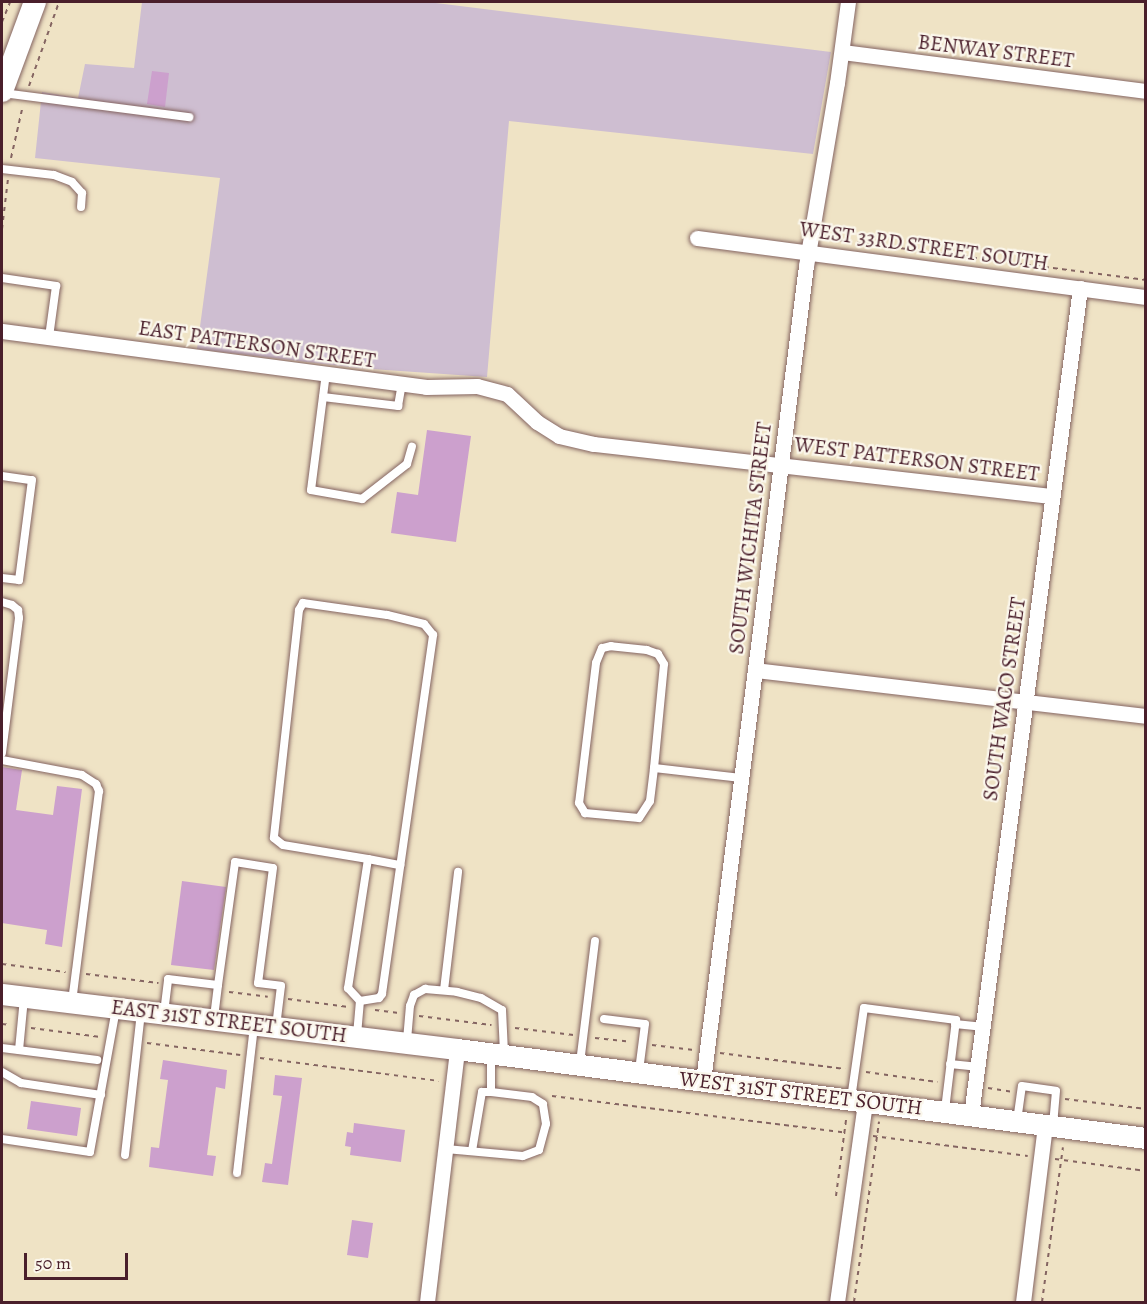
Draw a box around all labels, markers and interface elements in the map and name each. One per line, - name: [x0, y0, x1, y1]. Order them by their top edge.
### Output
- street label: BENWAY STREET: [916, 29, 1076, 73]
- street label: WEST 33RD STREET SOUTH: [798, 216, 1050, 276]
- street label: EAST PATTERSON STREET: [137, 315, 377, 373]
- street label: SOUTH WICHITA STREET: [723, 420, 777, 656]
- street label: WEST PATTERSON STREET: [793, 431, 1041, 487]
- street label: SOUTH WACO STREET: [977, 596, 1031, 802]
- street label: EAST 31ST STREET SOUTH: [110, 994, 348, 1048]
- street label: WEST 31ST STREET SOUTH: [678, 1066, 924, 1120]
- scale bar: [27, 1241, 130, 1279]
- text: 50 m: [35, 1251, 71, 1275]

